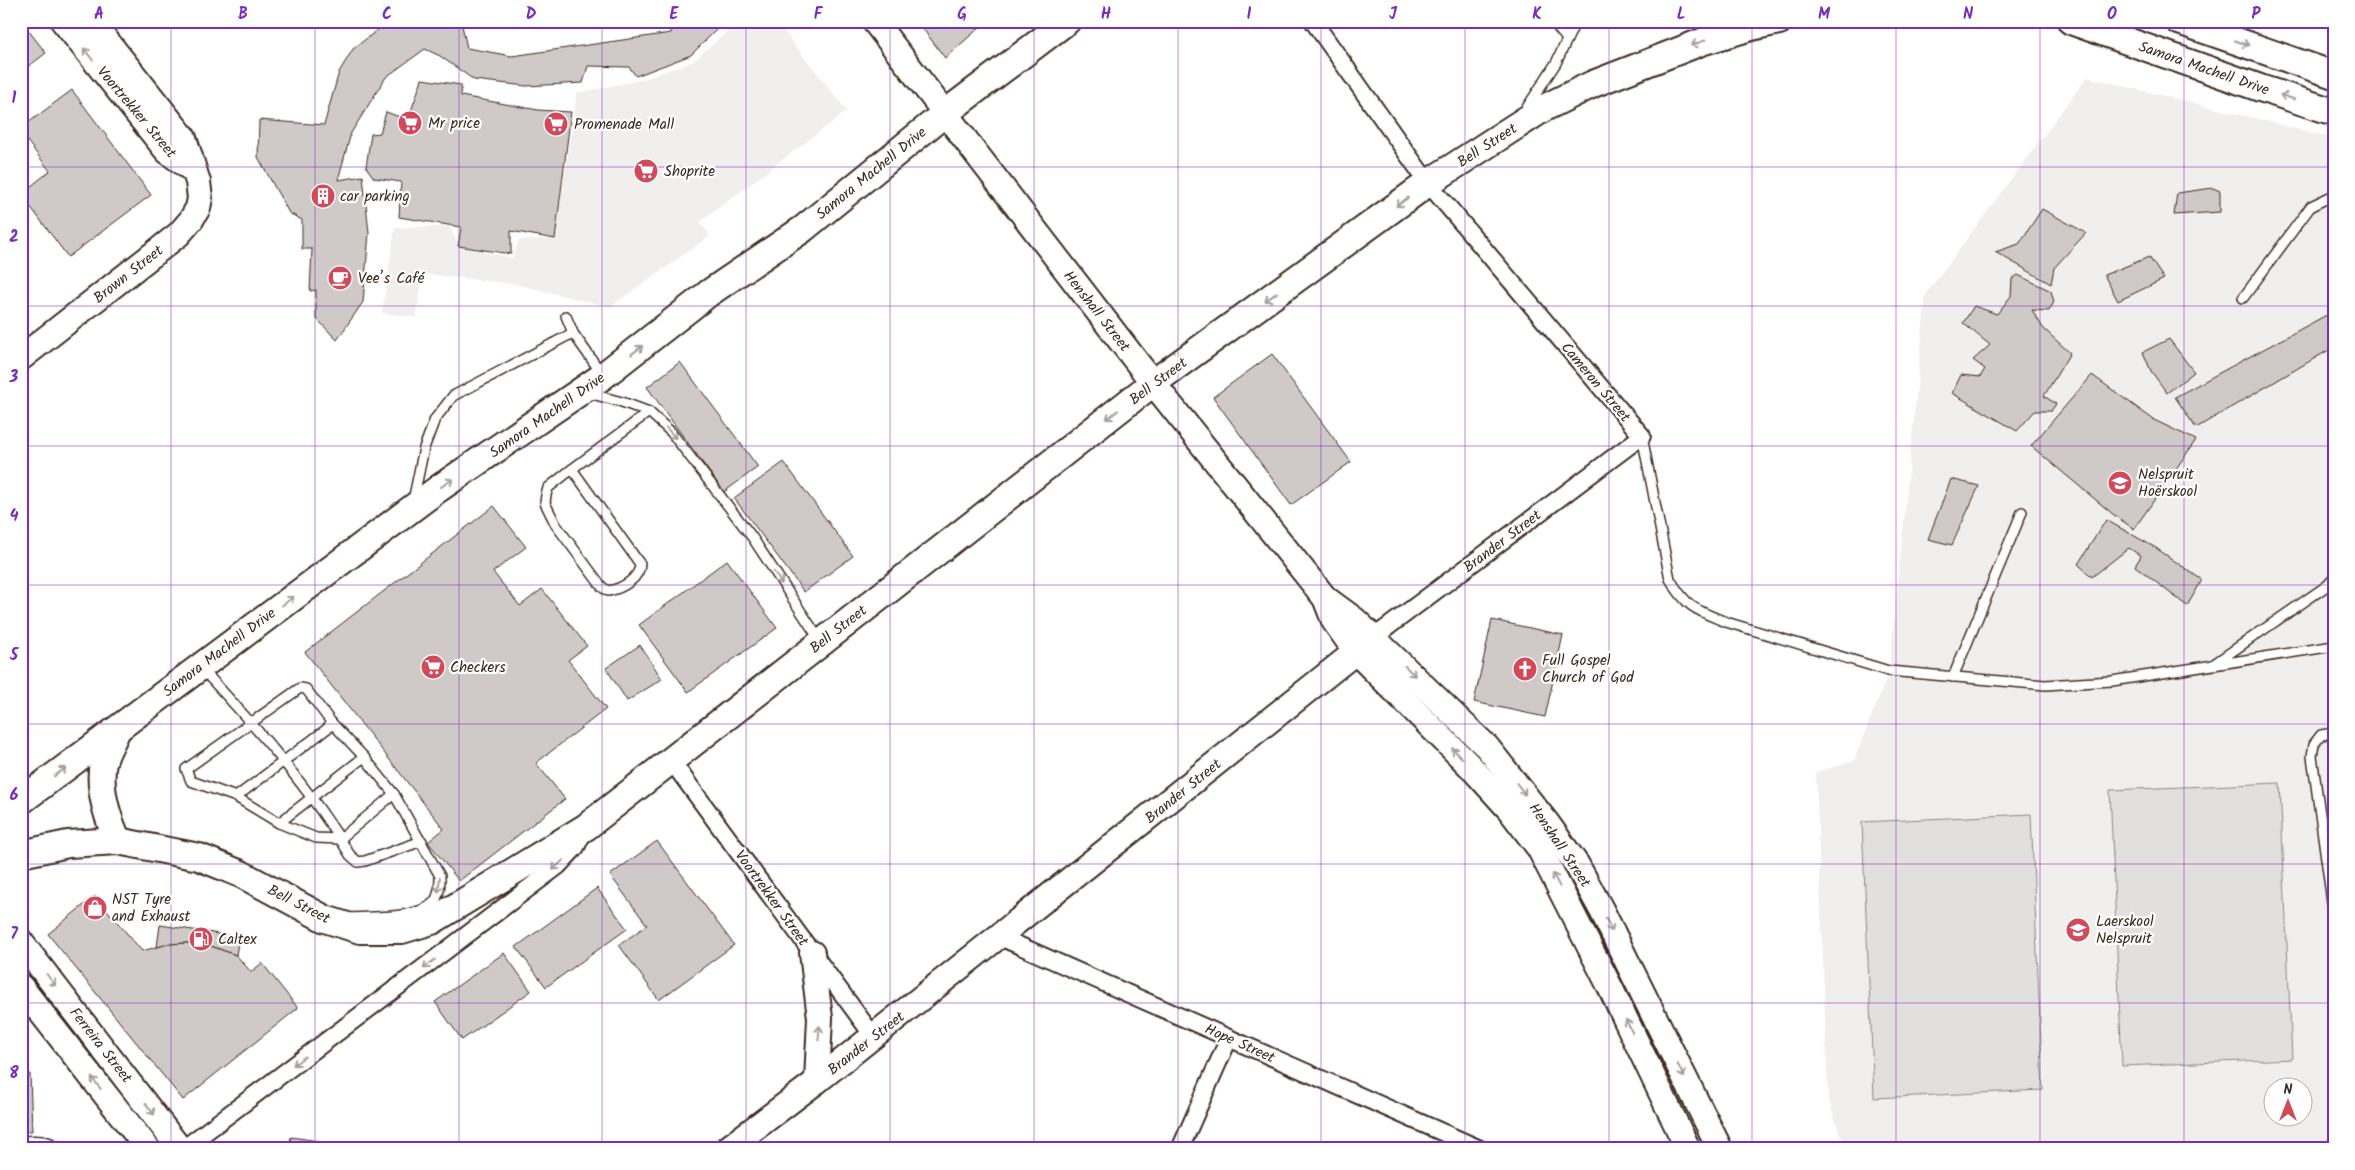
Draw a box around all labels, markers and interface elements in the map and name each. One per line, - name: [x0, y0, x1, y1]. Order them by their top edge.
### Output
- text: A: [94, 2, 104, 27]
- text: B: [238, 2, 248, 27]
- text: C: [382, 2, 392, 27]
- text: D: [526, 2, 537, 27]
- text: E: [670, 2, 680, 27]
- text: F: [814, 2, 824, 27]
- text: G: [957, 2, 967, 27]
- text: H: [1101, 2, 1111, 27]
- text: I: [1247, 2, 1252, 27]
- text: J: [1389, 2, 1398, 27]
- text: K: [1532, 2, 1542, 27]
- text: L: [1677, 2, 1685, 27]
- text: M: [1818, 2, 1831, 27]
- text: N: [1963, 2, 1973, 27]
- text: O: [2107, 2, 2117, 27]
- text: P: [2252, 2, 2262, 27]
- street label: Samora Machell Drive: [2135, 35, 2272, 103]
- one-way arrow: [1691, 39, 1707, 48]
- one-way arrow: [2233, 39, 2249, 48]
- one-way arrow: [83, 48, 94, 61]
- street label: Voortrekker Street: [90, 61, 182, 164]
- text: 1: [12, 86, 17, 111]
- one-way arrow: [2280, 92, 2296, 102]
- supermarket icon: Mr price: [397, 110, 423, 136]
- supermarket icon: Promenade Mall: [543, 111, 569, 137]
- place label: Mr price: [428, 112, 480, 136]
- place label: Promenade Mall: [574, 113, 674, 137]
- street label: Bell Street: [1453, 117, 1523, 174]
- street label: Samora Machell Drive: [811, 121, 933, 226]
- supermarket icon: Shoprite: [633, 158, 659, 184]
- place label: Shoprite: [664, 160, 715, 184]
- building icon: car parking: [310, 183, 336, 209]
- place label: car parking: [340, 185, 410, 209]
- one-way arrow: [1396, 196, 1409, 207]
- text: 2: [9, 225, 19, 250]
- street label: Brown Street: [88, 240, 169, 310]
- cafe icon: Vee’s Café: [327, 265, 353, 291]
- street label: Henshall Street: [1057, 266, 1136, 358]
- place label: Vee’s Café: [358, 267, 426, 291]
- one-way arrow: [1265, 292, 1278, 303]
- street label: Cameron Street: [1554, 337, 1636, 428]
- one-way arrow: [630, 344, 643, 355]
- street label: Bell Street: [1124, 352, 1193, 412]
- text: 3: [9, 365, 19, 390]
- street label: Samora Machell Drive: [485, 367, 611, 465]
- one-way arrow: [1106, 410, 1119, 421]
- one-way arrow: [665, 427, 677, 440]
- place label: Nelspruit Hoërskool: [2138, 463, 2197, 504]
- school or university icon: Nelspruit Hoërskool: [2107, 470, 2133, 496]
- one-way arrow: [440, 478, 454, 488]
- text: 4: [10, 504, 19, 529]
- street label: Brander Street: [1458, 504, 1547, 579]
- one-way arrow: [773, 571, 784, 585]
- one-way arrow: [281, 595, 294, 606]
- street label: Bell Street: [805, 599, 873, 660]
- street label: Samora Machell Drive: [158, 602, 282, 704]
- text: 5: [9, 643, 20, 668]
- place label: Full Gospel Church of God: [1542, 649, 1634, 690]
- supermarket icon: Checkers: [420, 654, 446, 680]
- place label: Checkers: [450, 656, 506, 680]
- church icon: Full Gospel Church of God: [1512, 656, 1538, 682]
- one-way arrow: [1403, 665, 1416, 677]
- one-way arrow: [1450, 747, 1463, 759]
- street label: Brander Street: [1140, 753, 1227, 830]
- one-way arrow: [53, 766, 66, 777]
- one-way arrow: [1515, 782, 1526, 795]
- text: 6: [10, 783, 19, 808]
- street label: Henshall Street: [1522, 798, 1597, 893]
- street label: Voortrekker Street: [728, 845, 814, 952]
- one-way arrow: [551, 860, 564, 871]
- one-way arrow: [1551, 873, 1561, 888]
- one-way arrow: [434, 877, 444, 893]
- street label: Bell Street: [263, 879, 334, 931]
- place label: NST Tyre and Exhaust: [112, 888, 190, 929]
- shop icon: NST Tyre and Exhaust: [82, 895, 108, 921]
- place label: Laerskool Nelspruit: [2096, 910, 2154, 951]
- one-way arrow: [1605, 917, 1615, 932]
- school or university icon: Laerskool Nelspruit: [2065, 917, 2091, 943]
- text: 7: [10, 922, 18, 947]
- fuel station icon: Caltex: [188, 926, 214, 952]
- place label: Caltex: [218, 928, 257, 952]
- one-way arrow: [423, 958, 436, 969]
- one-way arrow: [46, 973, 56, 987]
- street label: Ferreira Street: [63, 1002, 138, 1089]
- street label: Brander Street: [823, 1006, 911, 1082]
- street label: Hope Street: [1201, 1018, 1279, 1070]
- one-way arrow: [1624, 1019, 1633, 1034]
- one-way arrow: [814, 1025, 823, 1041]
- one-way arrow: [293, 1056, 306, 1067]
- text: 8: [9, 1061, 19, 1086]
- one-way arrow: [1677, 1063, 1687, 1078]
- one-way arrow: [91, 1077, 102, 1090]
- north arrow: [2262, 1078, 2312, 1128]
- text: N: [2284, 1079, 2293, 1101]
- one-way arrow: [145, 1102, 155, 1116]

